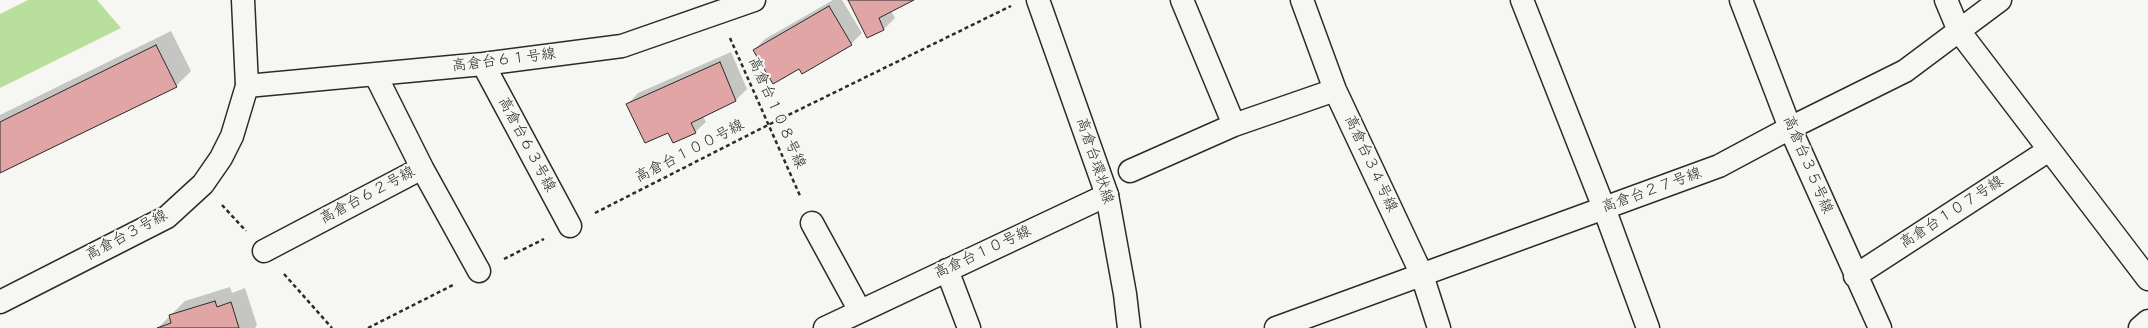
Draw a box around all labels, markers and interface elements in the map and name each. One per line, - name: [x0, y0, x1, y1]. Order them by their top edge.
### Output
- street label: 高倉台６１号線: [451, 46, 557, 76]
- street label: 高倉台１０８号線: [743, 55, 809, 171]
- street label: 高倉台６３号線: [493, 94, 559, 196]
- street label: 高倉台３４号線: [1340, 113, 1400, 215]
- street label: 高倉台３５号線: [1778, 113, 1836, 217]
- street label: 高倉台環状線: [1072, 115, 1116, 207]
- street label: 高倉台１００号線: [632, 117, 748, 187]
- street label: 高倉台６２号線: [317, 163, 419, 229]
- street label: 高倉台２７号線: [1600, 165, 1704, 217]
- street label: 高倉台１０７号線: [1897, 173, 2007, 253]
- street label: 高倉台３号線: [83, 207, 171, 265]
- street label: 高倉台１０号線: [932, 223, 1034, 283]

